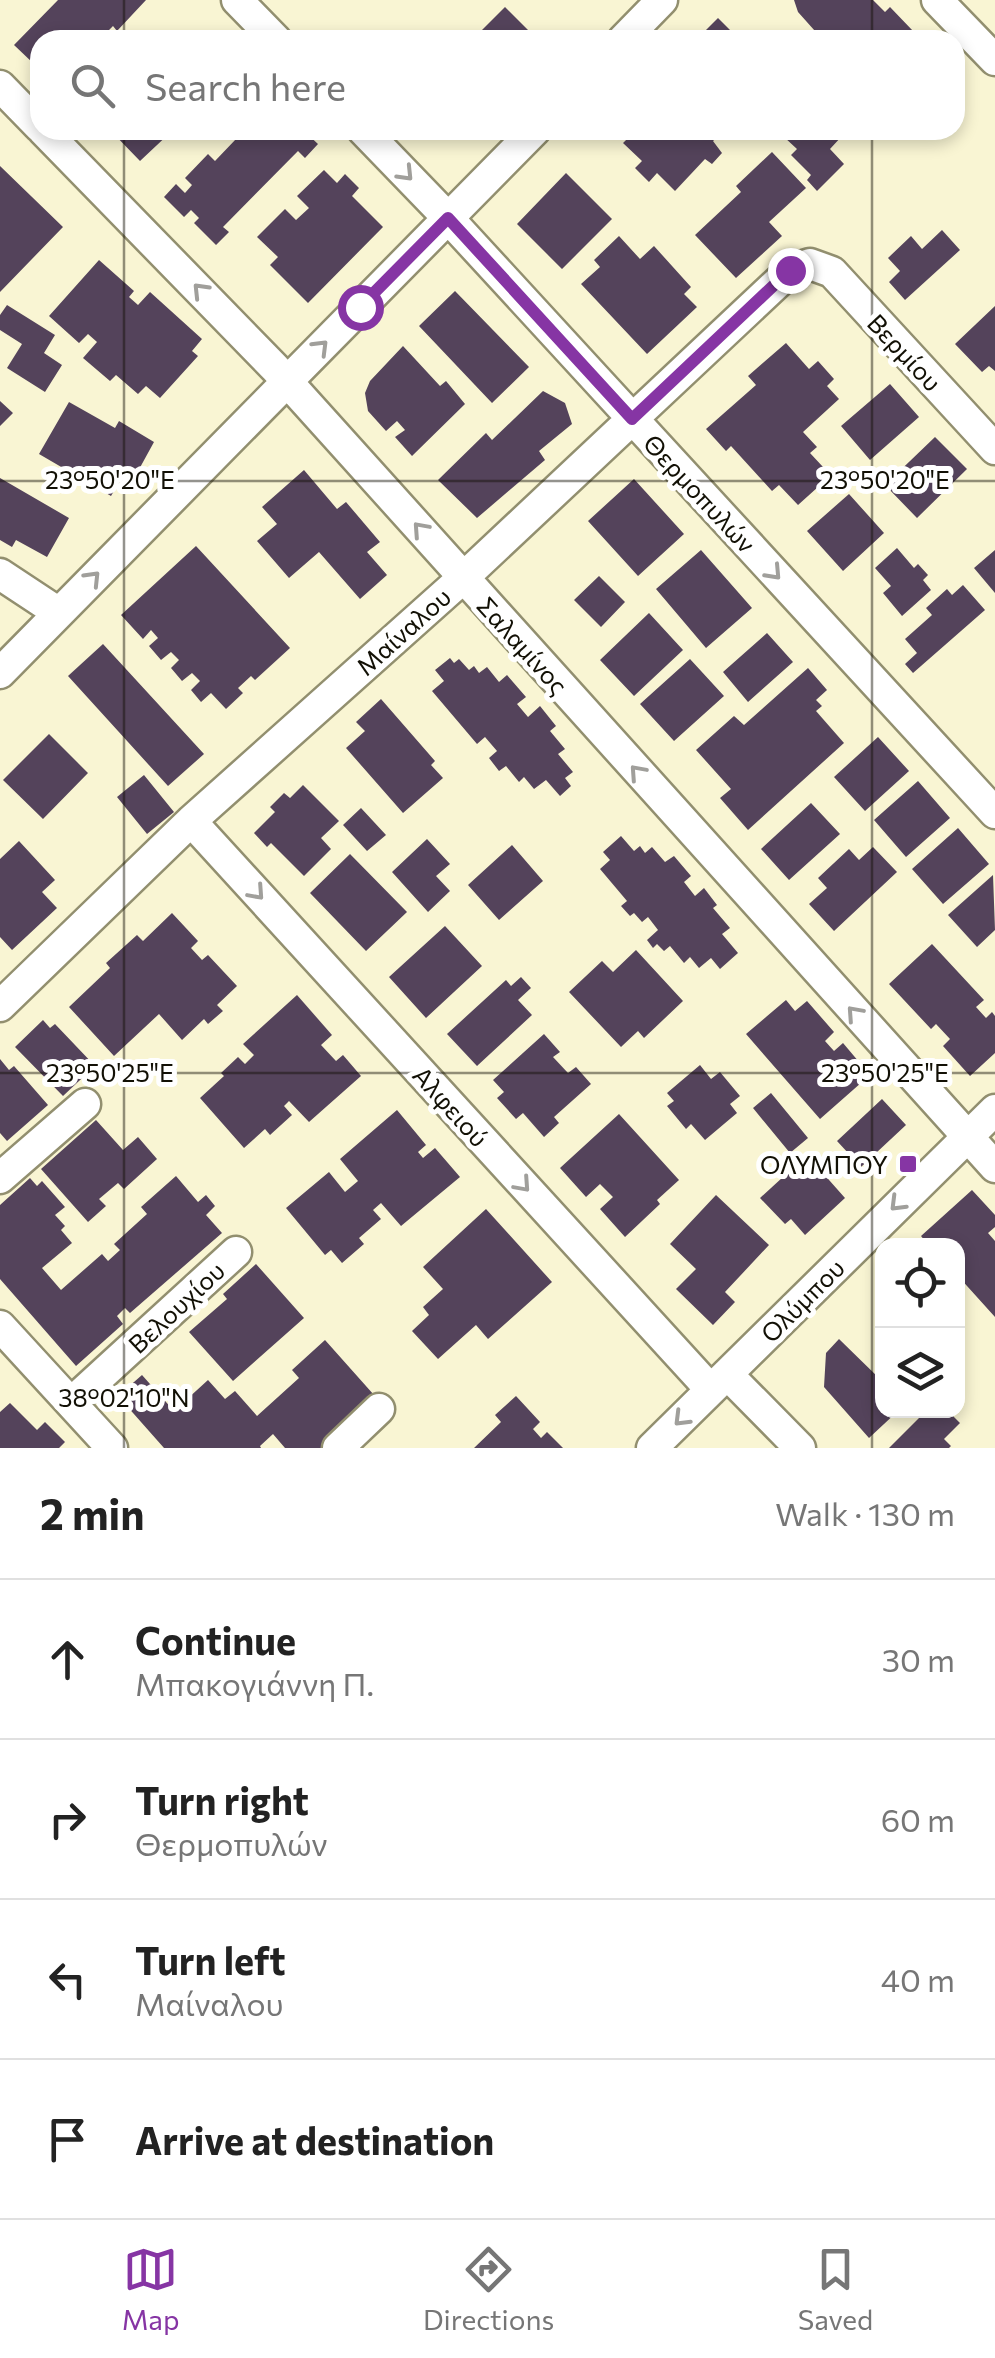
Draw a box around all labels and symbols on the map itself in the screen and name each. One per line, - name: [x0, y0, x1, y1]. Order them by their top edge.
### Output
- one-way arrow: [394, 162, 412, 180]
- route end: [768, 248, 814, 294]
- one-way arrow: [193, 284, 211, 302]
- route start: [338, 285, 384, 331]
- street label: Βερμίου: [862, 307, 948, 397]
- one-way arrow: [309, 340, 327, 358]
- street label: Θερμοπυλών: [638, 428, 762, 558]
- text: 23°50'20"E: [45, 464, 175, 494]
- text: 23°50'20"E: [820, 464, 950, 494]
- one-way arrow: [414, 522, 432, 541]
- one-way arrow: [762, 561, 780, 580]
- one-way arrow: [81, 572, 99, 590]
- street label: Μαίναλου: [350, 581, 456, 681]
- street label: Σαλαμίνος: [472, 590, 574, 700]
- one-way arrow: [630, 765, 648, 784]
- one-way arrow: [245, 881, 263, 900]
- one-way arrow: [848, 1006, 866, 1025]
- text: 23°50'25"E: [46, 1057, 174, 1087]
- text: 23°50'25"E: [821, 1057, 949, 1087]
- street label: Αλφειού: [407, 1060, 495, 1152]
- place label: ΟΛΥΜΠΟΥ: [760, 1149, 888, 1179]
- marker: ΟΛΥΜΠΟΥ: [897, 1153, 919, 1175]
- one-way arrow: [512, 1173, 530, 1192]
- one-way arrow: [891, 1193, 909, 1211]
- street label: Ολύμπου: [754, 1252, 850, 1348]
- street label: Βελουχίου: [122, 1255, 230, 1359]
- text: 38°02'10"N: [58, 1382, 190, 1412]
- one-way arrow: [675, 1407, 693, 1425]

